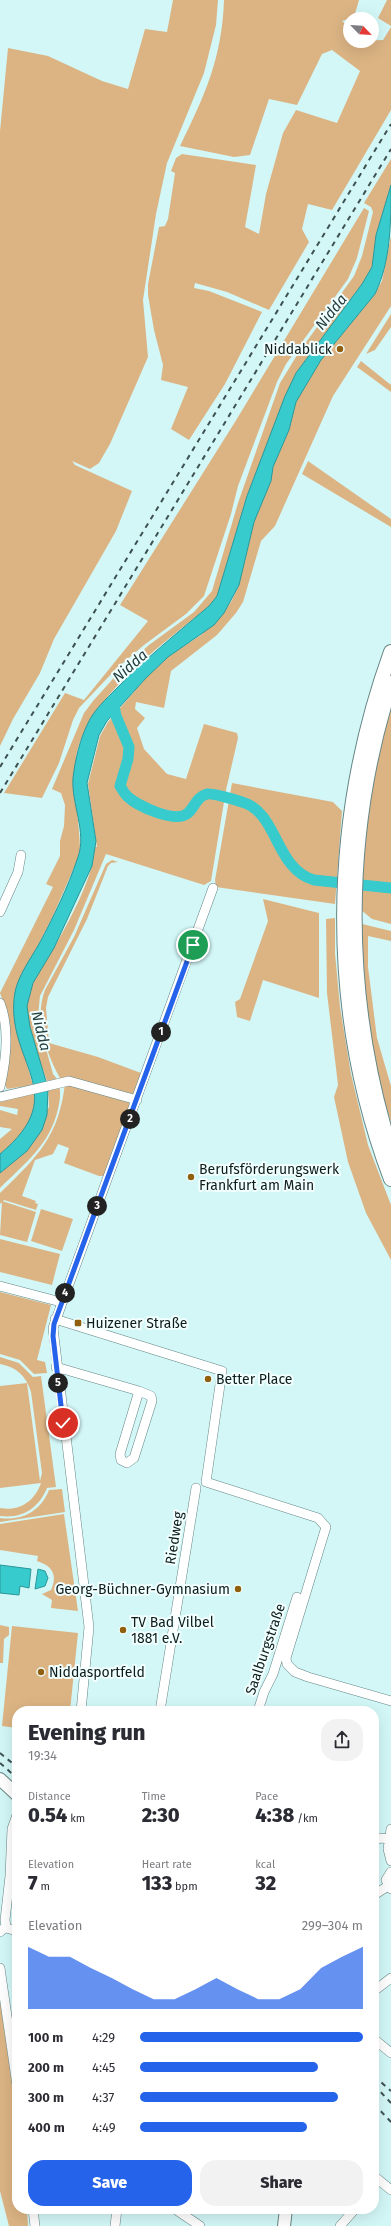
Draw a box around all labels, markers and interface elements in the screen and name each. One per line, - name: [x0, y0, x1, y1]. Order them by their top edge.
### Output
- north arrow: [343, 12, 379, 48]
- map controls: [343, 12, 379, 48]
- water label: Nidda: [311, 291, 351, 333]
- place label: Niddablick: [264, 341, 333, 358]
- marker: Niddablick: [335, 344, 345, 354]
- water label: Nidda: [109, 646, 151, 686]
- pin: [176, 928, 210, 962]
- icon: arrive: [182, 934, 204, 956]
- water label: Nidda: [27, 1009, 55, 1053]
- pin: 1: [151, 1022, 171, 1042]
- text: 1: [158, 1025, 164, 1038]
- pin: 2: [120, 1109, 140, 1129]
- text: 2: [127, 1112, 133, 1125]
- place label: Berufsförderungswerk Frankfurt am Main: [199, 1161, 340, 1194]
- marker: Berufsförderungswerk Frankfurt am Main: [186, 1172, 196, 1182]
- pin: 3: [87, 1196, 107, 1216]
- text: 3: [94, 1199, 100, 1212]
- pin: 4: [55, 1283, 75, 1303]
- text: 4: [62, 1286, 68, 1299]
- place label: Huizener Straße: [86, 1315, 187, 1332]
- marker: Huizener Straße: [73, 1318, 83, 1328]
- place label: Better Place: [216, 1371, 292, 1388]
- pin: 5: [48, 1373, 68, 1393]
- marker: Better Place: [203, 1374, 213, 1384]
- text: 5: [55, 1376, 61, 1389]
- pin: [46, 1406, 80, 1440]
- icon: check: [52, 1412, 74, 1434]
- street label: Riedweg: [162, 1510, 187, 1566]
- place label: Georg-Büchner-Gymnasium: [55, 1581, 230, 1598]
- marker: Georg-Büchner-Gymnasium: [233, 1584, 243, 1594]
- street label: Saalburgstraße: [242, 1601, 289, 1697]
- place label: TV Bad Vilbel 1881 e.V.: [131, 1614, 214, 1647]
- marker: TV Bad Vilbel 1881 e.V.: [118, 1625, 128, 1635]
- place label: Niddasportfeld: [49, 1664, 145, 1681]
- marker: Niddasportfeld: [36, 1667, 46, 1677]
- text: Evening run: [28, 1719, 145, 1746]
- button: share: [321, 1719, 363, 1761]
- text: 19:34: [28, 1748, 57, 1763]
- text: Distance: [28, 1790, 71, 1803]
- text: Time: [142, 1790, 166, 1803]
- text: Pace: [255, 1790, 278, 1803]
- text: 0.54: [28, 1803, 67, 1827]
- text: 2:30: [142, 1803, 180, 1827]
- text: 4:38: [255, 1803, 294, 1827]
- text: km: [67, 1812, 85, 1825]
- text: /km: [294, 1812, 318, 1825]
- text: Elevation: [28, 1858, 74, 1871]
- text: Heart rate: [142, 1858, 192, 1871]
- text: kcal: [255, 1858, 275, 1871]
- text: 7: [28, 1871, 38, 1895]
- text: 133: [142, 1871, 172, 1895]
- text: 32: [255, 1871, 276, 1895]
- text: m: [38, 1880, 50, 1893]
- text: bpm: [172, 1880, 198, 1893]
- text: Elevation: [28, 1918, 82, 1933]
- text: 299–304 m: [302, 1918, 363, 1933]
- text: 100 m: [28, 2030, 63, 2045]
- text: 4:29: [92, 2030, 115, 2045]
- text: 200 m: [28, 2060, 64, 2075]
- text: 4:45: [92, 2060, 115, 2075]
- text: 300 m: [28, 2090, 64, 2105]
- text: 4:37: [92, 2090, 114, 2105]
- text: 400 m: [28, 2120, 65, 2135]
- text: 4:49: [92, 2120, 115, 2135]
- button: Save: [28, 2160, 192, 2206]
- button: Share: [200, 2160, 363, 2206]

